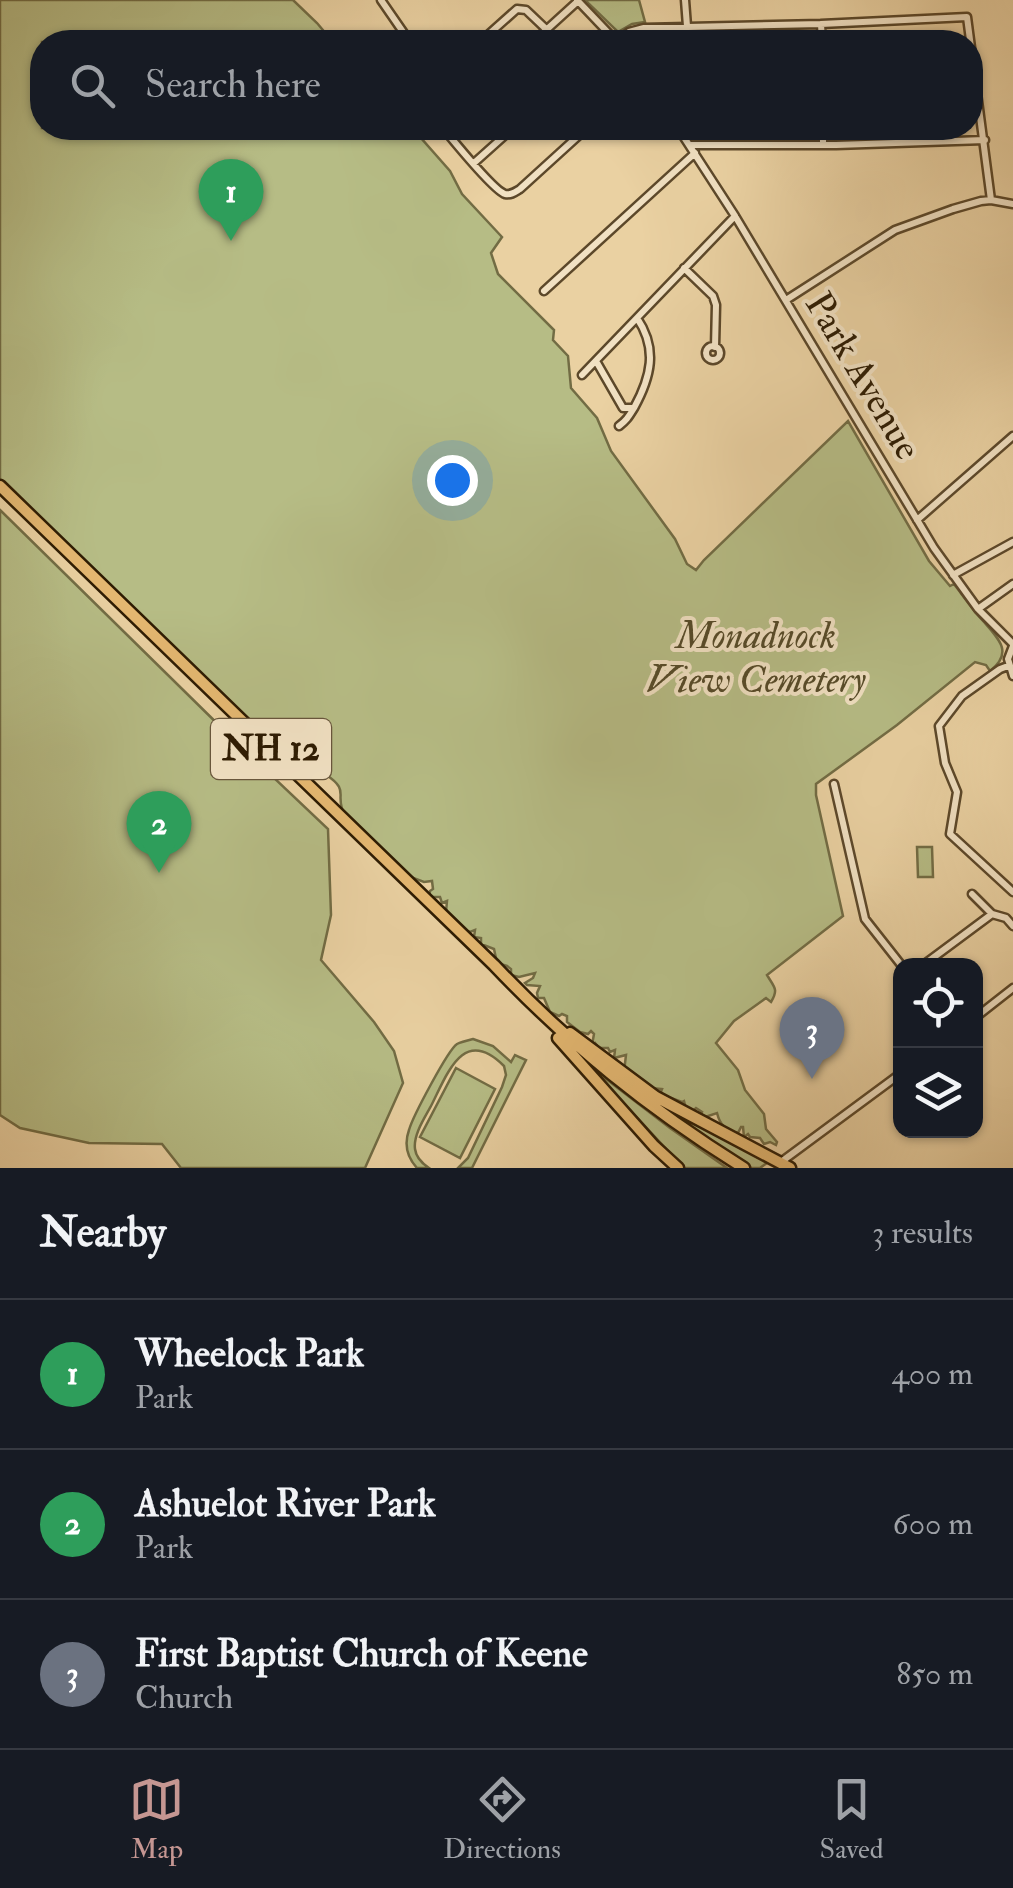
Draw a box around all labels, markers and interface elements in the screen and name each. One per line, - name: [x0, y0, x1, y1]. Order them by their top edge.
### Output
- search box: [30, 30, 983, 140]
- icon: search: [65, 58, 120, 113]
- text: Search here: [145, 61, 321, 109]
- pin: 1: [198, 158, 264, 241]
- street label: Park Avenue: [794, 283, 932, 469]
- your location: [427, 455, 478, 506]
- park label: Monadnock View Cemetery: [646, 612, 866, 704]
- road number: NH 12: [211, 719, 331, 779]
- pin: 2: [126, 790, 192, 873]
- map controls: [893, 958, 983, 1138]
- button: locate: [893, 958, 983, 1048]
- pin: 3: [780, 996, 844, 1079]
- button: layers: [893, 1048, 983, 1138]
- text: Nearby: [40, 1207, 166, 1259]
- text: 3 results: [872, 1213, 973, 1253]
- text: Wheelock Park: [135, 1330, 364, 1378]
- text: 1: [67, 1354, 78, 1394]
- text: 400 m: [891, 1354, 973, 1394]
- text: Park: [135, 1378, 193, 1418]
- text: Ashuelot River Park: [135, 1480, 436, 1528]
- text: 2: [64, 1504, 81, 1544]
- text: 600 m: [893, 1504, 973, 1544]
- text: Park: [135, 1528, 193, 1568]
- text: First Baptist Church of Keene: [135, 1630, 588, 1678]
- text: 3: [66, 1654, 79, 1694]
- text: 850 m: [896, 1654, 973, 1694]
- text: Church: [135, 1678, 233, 1718]
- tab: Map: [129, 1772, 184, 1867]
- tab: Directions: [443, 1772, 561, 1867]
- tab: Saved: [820, 1772, 884, 1867]

